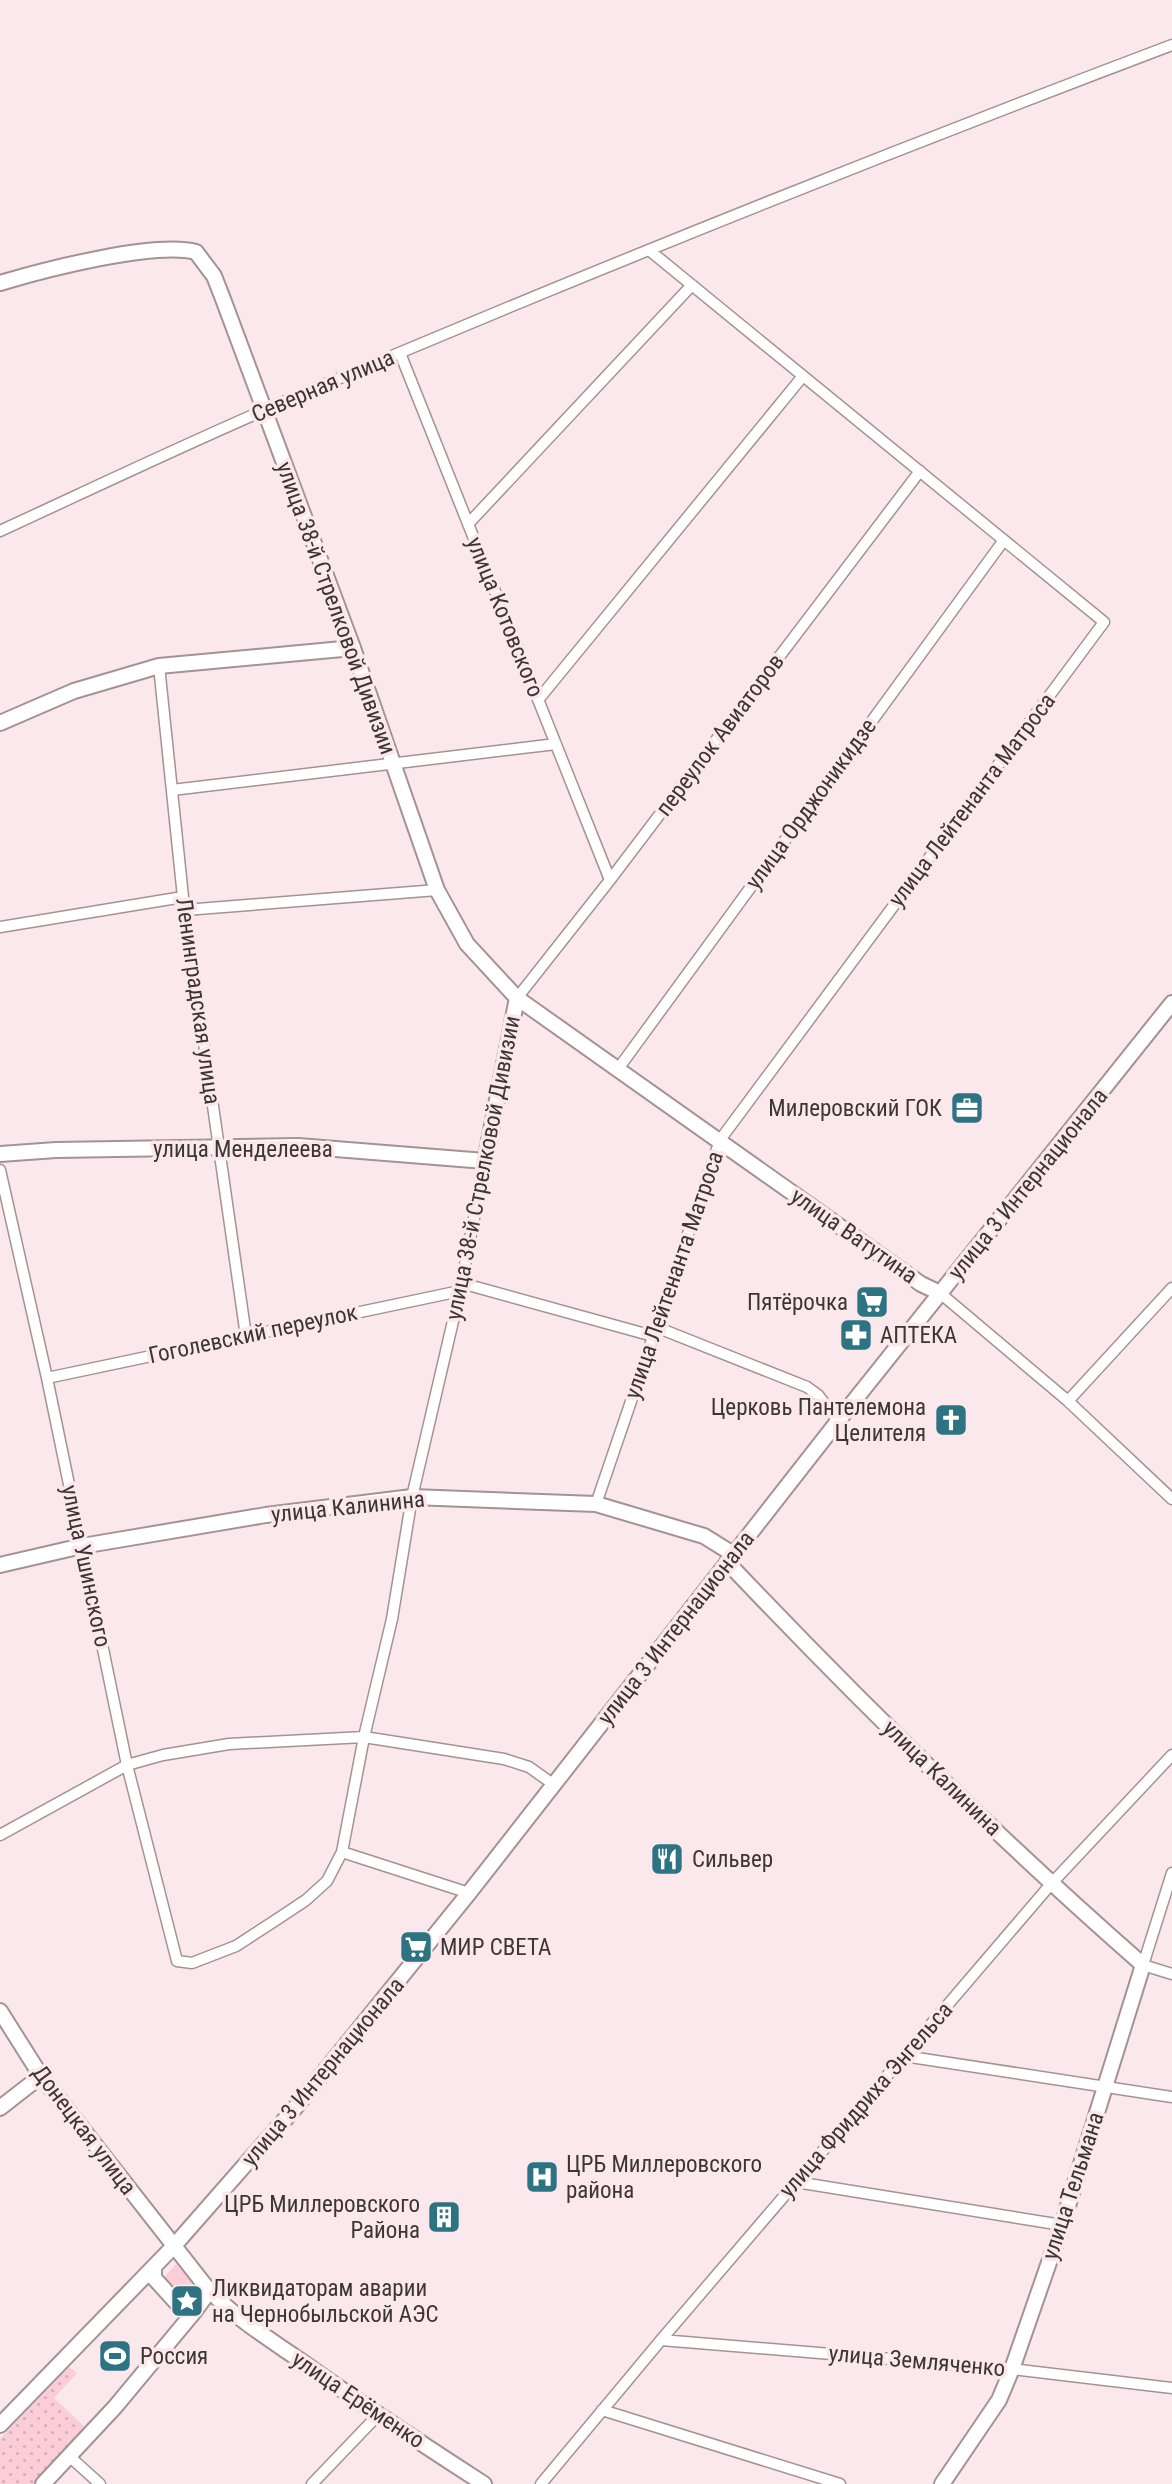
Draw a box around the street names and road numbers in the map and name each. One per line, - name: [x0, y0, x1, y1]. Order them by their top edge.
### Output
- street label: Северная улица: [248, 344, 398, 428]
- street label: улица 38-й Стрелковой Дивизии: [270, 458, 402, 758]
- street label: улица Котовского: [461, 533, 549, 701]
- street label: переулок Авиаторов: [650, 649, 790, 821]
- street label: улица Лейтенанта Матроса: [883, 688, 1061, 912]
- street label: улица Орджоникидзе: [740, 713, 882, 895]
- street label: Ленинградская улица: [170, 896, 226, 1106]
- street label: улица 38-й Стрелковой Дивизии: [440, 1014, 526, 1322]
- street label: улица 3 Интернационала: [943, 1083, 1113, 1285]
- street label: улица Менделеева: [153, 1136, 333, 1163]
- street label: улица Лейтенанта Матроса: [619, 1148, 729, 1402]
- street label: улица Ватутина: [786, 1182, 922, 1290]
- street label: Гоголевский переулок: [146, 1299, 360, 1369]
- street label: улица Ушинского: [56, 1483, 116, 1649]
- street label: улица Калинина: [270, 1486, 426, 1528]
- street label: улица 3 Интернационала: [592, 1526, 760, 1730]
- street label: улица Калинина: [877, 1715, 1007, 1841]
- street label: улица 3 Интернационала: [236, 1972, 410, 2172]
- street label: улица Фридриха Энгельса: [774, 1997, 958, 2203]
- street label: Донецкая улица: [26, 2060, 142, 2200]
- street label: улица Тельмана: [1036, 2109, 1110, 2263]
- street label: улица Земляченко: [828, 2340, 1006, 2382]
- street label: улица Ерёменко: [287, 2346, 429, 2454]

